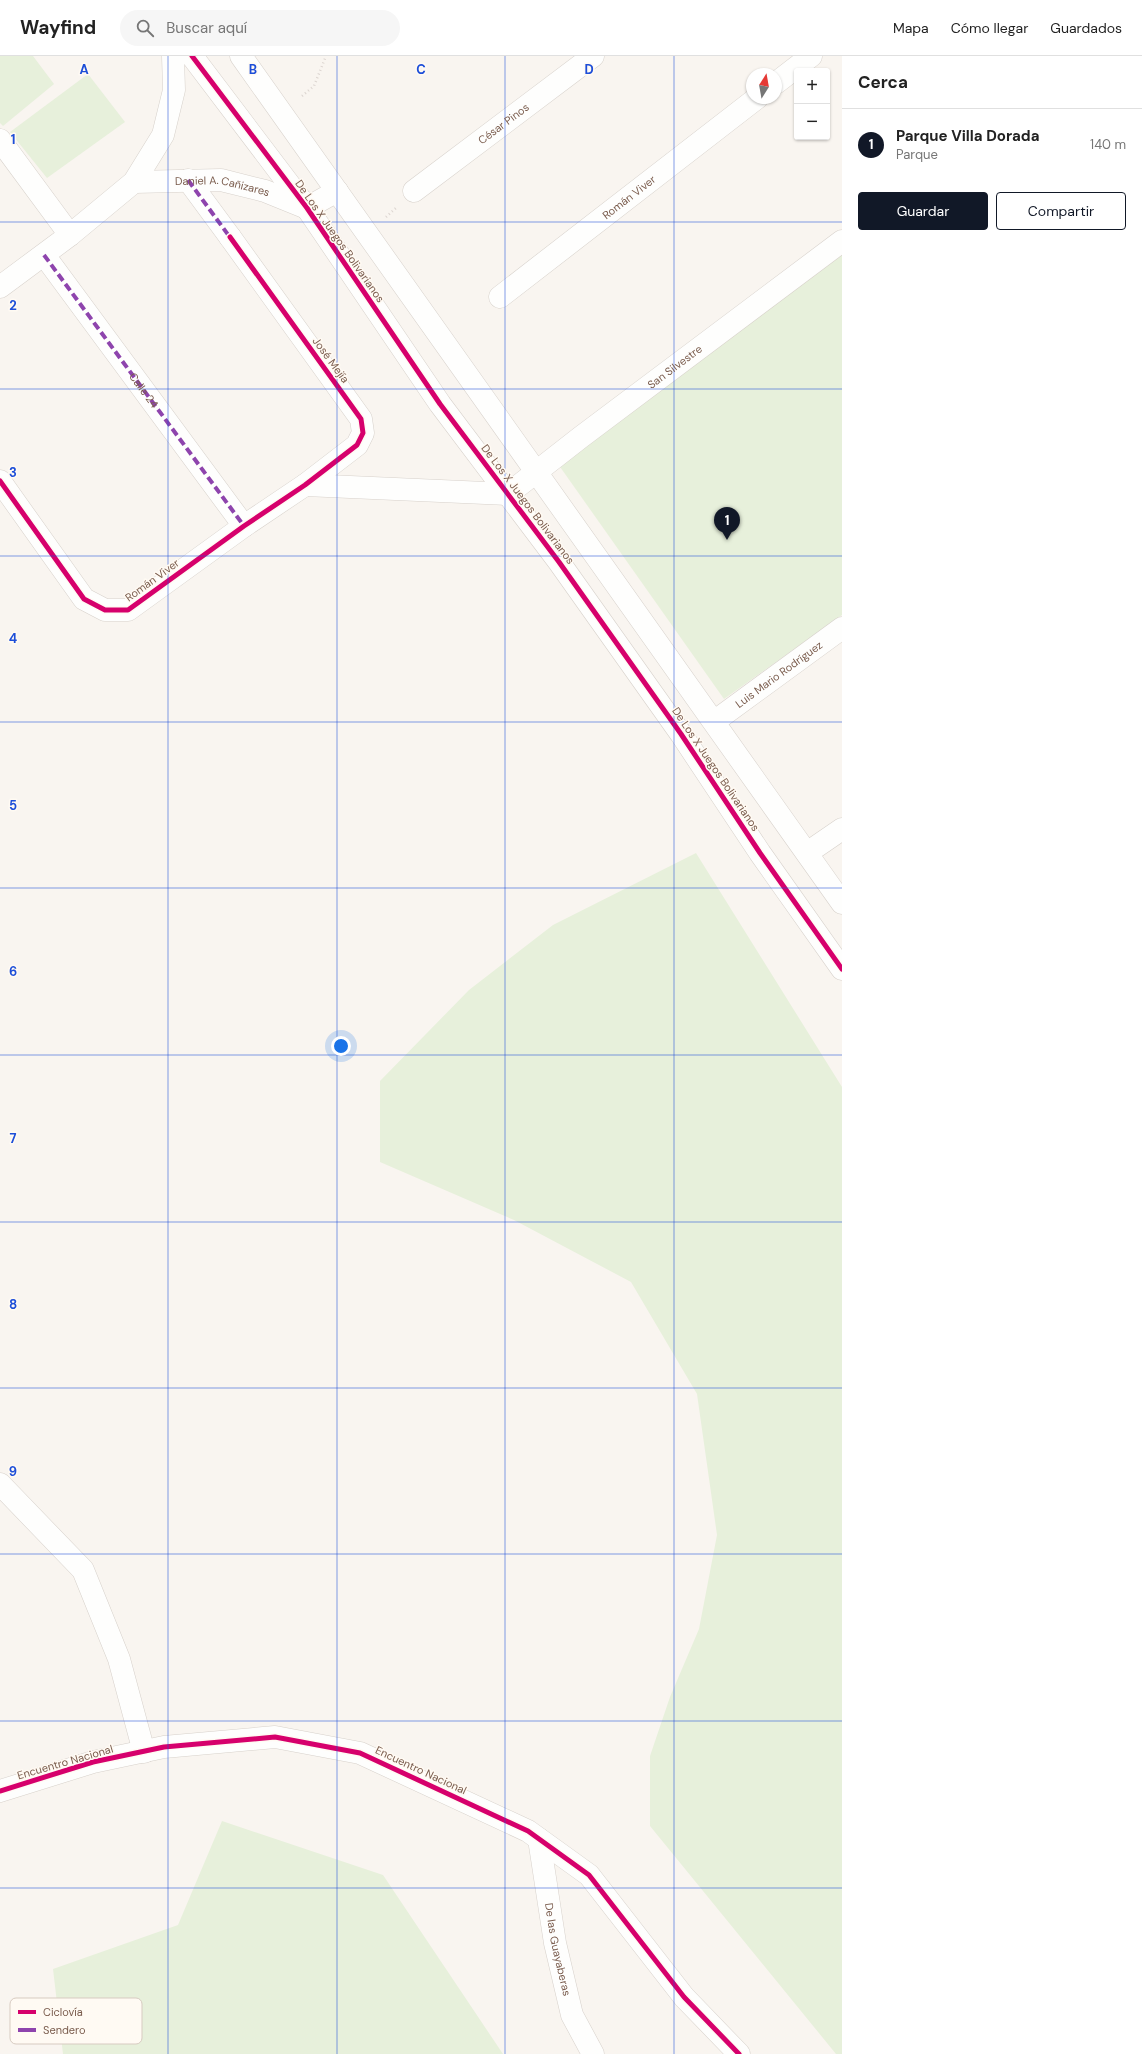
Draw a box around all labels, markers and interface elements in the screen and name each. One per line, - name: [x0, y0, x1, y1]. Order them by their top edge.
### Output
- search box: [120, 10, 400, 46]
- text: Wayfind: [20, 15, 96, 40]
- icon: search: [134, 17, 156, 39]
- text: Buscar aquí: [166, 18, 247, 38]
- text: Mapa: [893, 19, 929, 37]
- text: Cómo llegar: [951, 19, 1028, 37]
- text: Guardados: [1050, 19, 1122, 37]
- text: A: [79, 61, 89, 78]
- text: B: [249, 61, 257, 78]
- text: C: [416, 61, 426, 78]
- text: D: [584, 61, 594, 78]
- north arrow: [746, 68, 782, 104]
- map controls: [794, 68, 830, 140]
- button: +: [794, 68, 830, 104]
- text: Cerca: [858, 71, 908, 93]
- street label: César Pinos: [475, 100, 532, 147]
- button: −: [794, 104, 830, 140]
- text: Parque Villa Dorada: [896, 126, 1039, 146]
- text: 1: [11, 131, 15, 148]
- text: 1: [869, 136, 873, 153]
- text: 140 m: [1090, 136, 1126, 153]
- text: Parque: [896, 146, 938, 163]
- street label: Román Viver: [599, 172, 658, 222]
- street label: Daniel A. Cañizares: [175, 173, 272, 199]
- street label: De Los X Juegos Bolivarianos: [292, 177, 388, 305]
- button: Guardar: [858, 192, 988, 230]
- button: Compartir: [996, 192, 1126, 230]
- text: 2: [9, 297, 17, 314]
- street label: José Mejía: [310, 334, 352, 386]
- street label: San Silvestre: [645, 342, 705, 392]
- street label: Calle 24: [126, 370, 162, 411]
- street label: De Los X Juegos Bolivarianos: [478, 441, 578, 567]
- text: 3: [9, 464, 17, 481]
- pin: 1: [714, 507, 740, 540]
- street label: Román Viver: [122, 556, 182, 604]
- text: 4: [9, 630, 17, 647]
- street label: Luis Mario Rodríguez: [732, 638, 825, 711]
- street label: De Los X Juegos Bolivarianos: [669, 704, 763, 834]
- text: 5: [9, 797, 17, 814]
- text: 6: [9, 963, 17, 980]
- your location: [331, 1036, 351, 1056]
- text: 7: [10, 1130, 17, 1147]
- text: 8: [9, 1296, 17, 1313]
- text: 9: [9, 1463, 17, 1480]
- street label: Encuentro Nacional: [15, 1742, 115, 1782]
- street label: Encuentro Nacional: [373, 1743, 469, 1797]
- street label: De las Guayaberas: [542, 1902, 574, 1997]
- legend: [10, 1998, 142, 2044]
- text: Ciclovía: [43, 2005, 83, 2019]
- text: Sendero: [43, 2023, 85, 2037]

